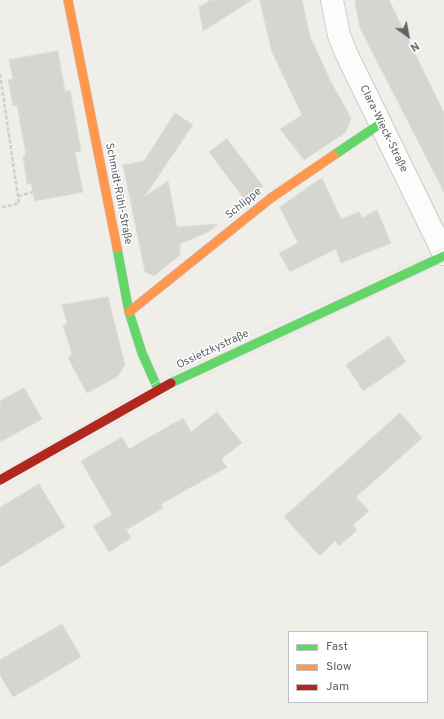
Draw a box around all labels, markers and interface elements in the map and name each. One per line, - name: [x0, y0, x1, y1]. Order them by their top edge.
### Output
- north arrow: [388, 16, 428, 56]
- text: N: [407, 38, 421, 54]
- street label: Clara-Wieck-Straße: [356, 83, 410, 175]
- street label: Schmidt-Rühl-Straße: [102, 142, 134, 246]
- street label: Schlippe: [223, 186, 265, 222]
- street label: Ossietzkystraße: [175, 328, 251, 372]
- legend: [288, 631, 428, 703]
- text: Fast: [326, 639, 348, 655]
- text: Slow: [326, 659, 352, 675]
- text: Jam: [326, 679, 349, 695]

